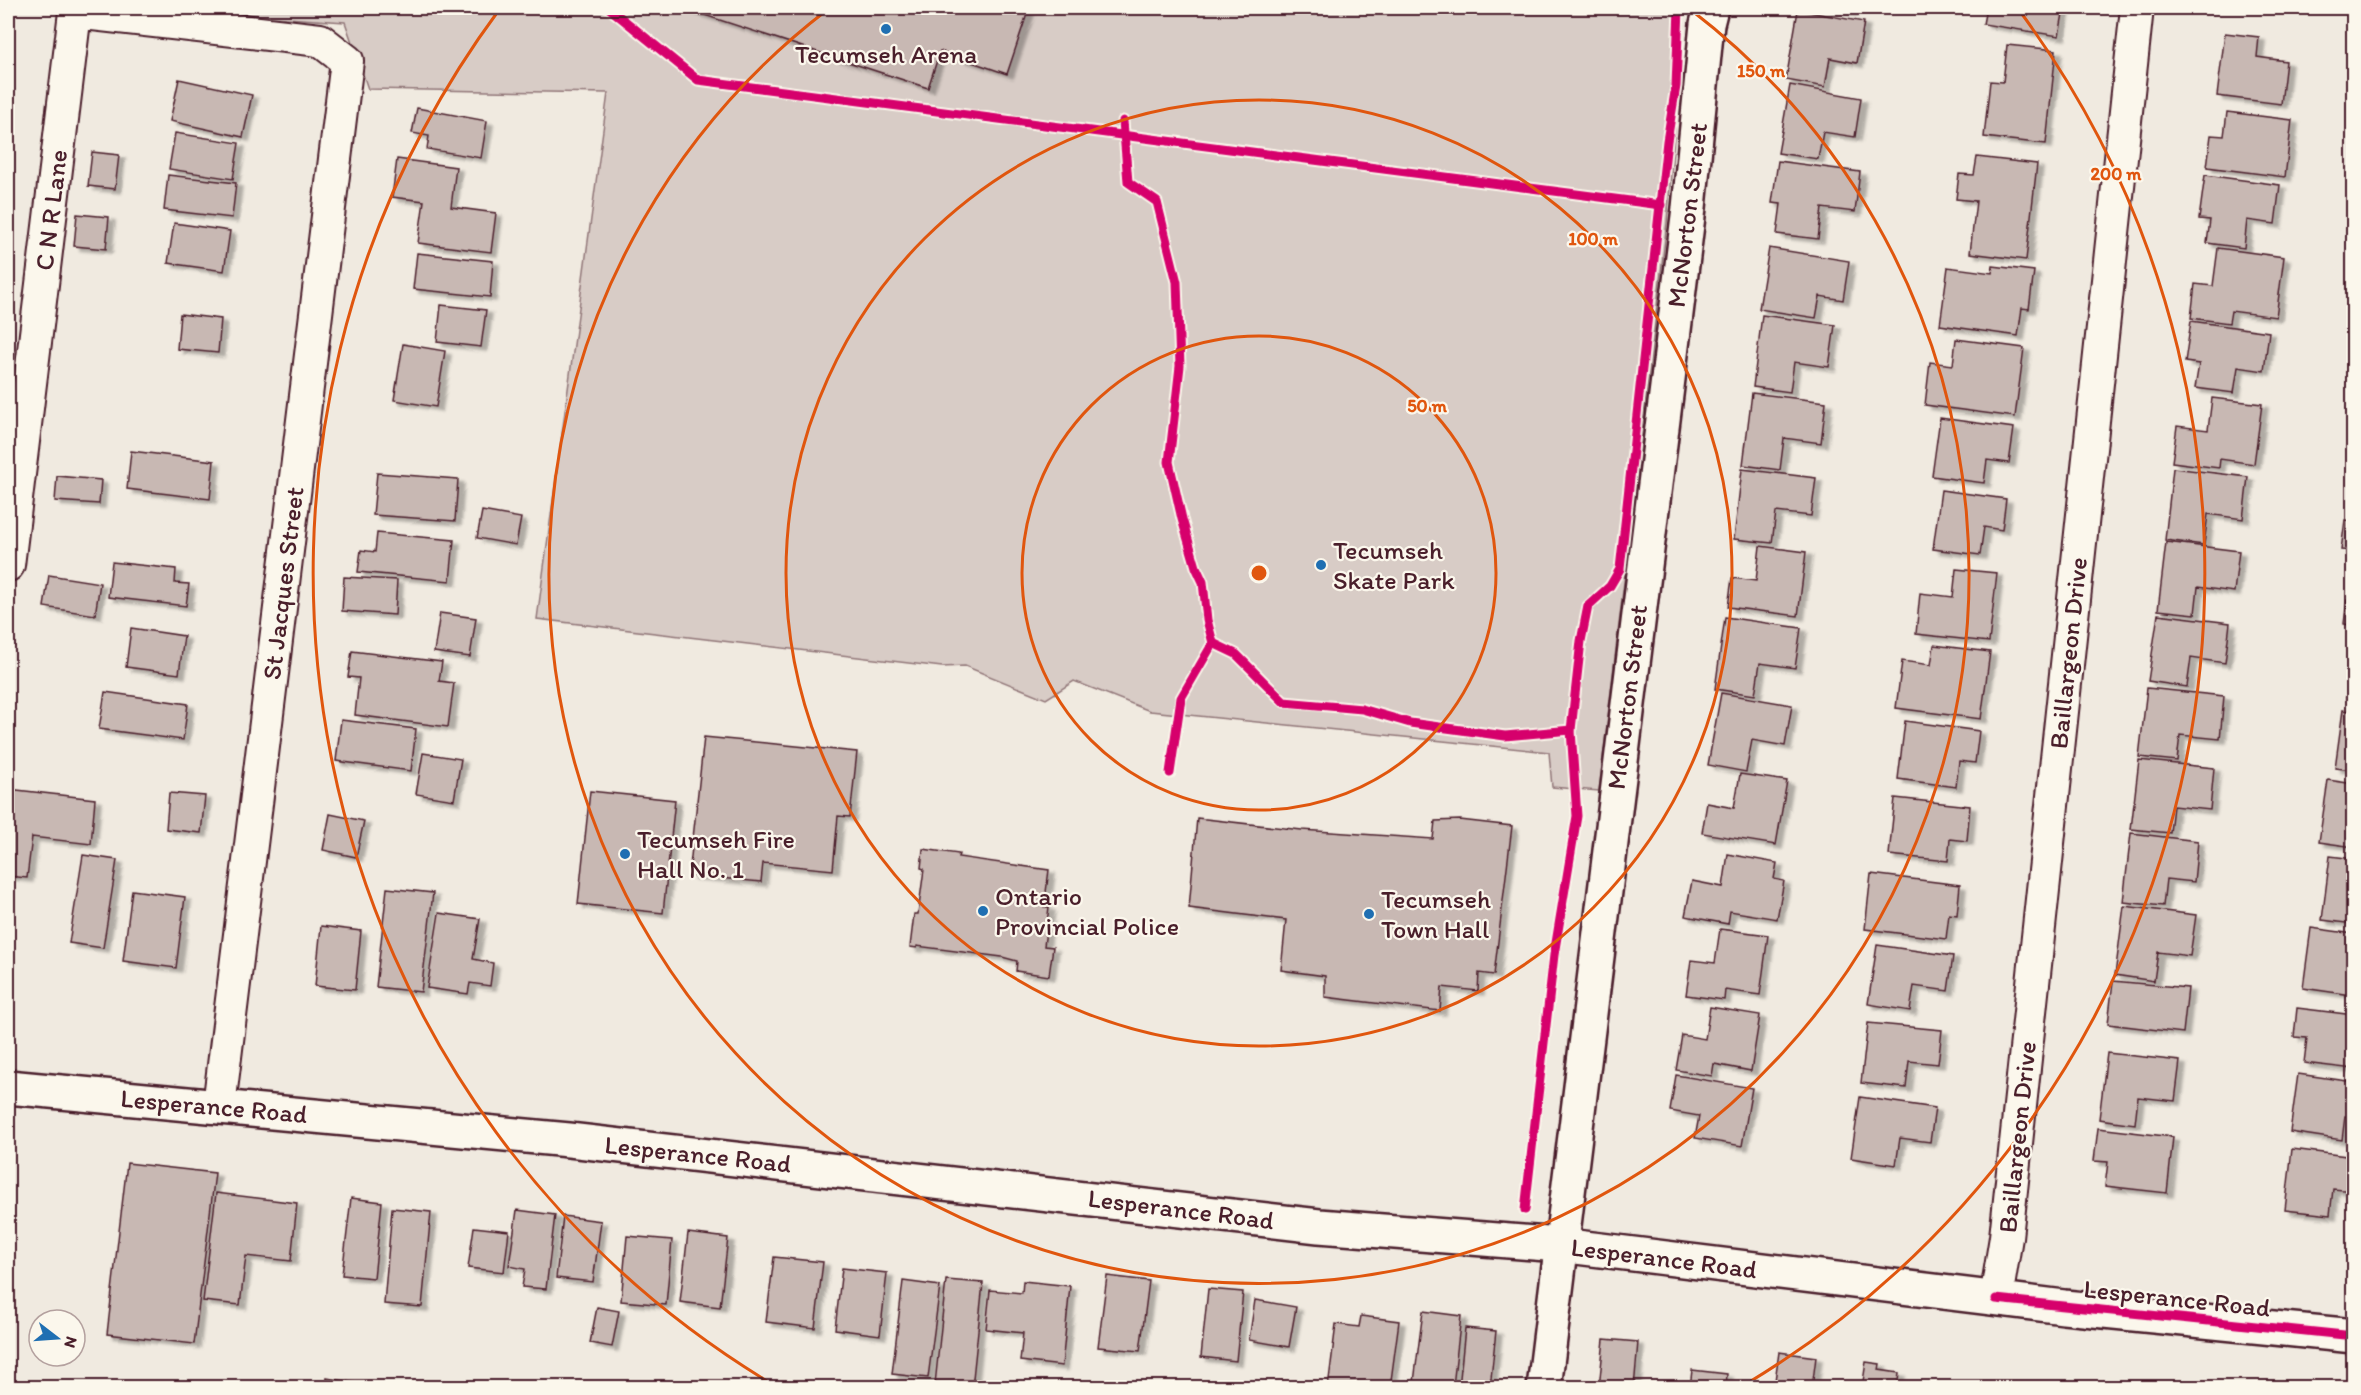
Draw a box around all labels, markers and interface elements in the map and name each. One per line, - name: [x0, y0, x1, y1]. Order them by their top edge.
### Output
- marker: Tecumseh Arena: [879, 22, 893, 36]
- place label: Tecumseh Arena: [795, 38, 977, 70]
- text: 150 m: [1737, 60, 1786, 82]
- street label: McNorton Street: [1660, 120, 1714, 309]
- street label: C N R Lane: [28, 148, 74, 272]
- text: 200 m: [2091, 163, 2142, 185]
- text: 100 m: [1568, 228, 1619, 250]
- text: 50 m: [1407, 395, 1448, 417]
- street label: St Jacques Street: [255, 484, 311, 681]
- place label: Tecumseh Skate Park: [1333, 534, 1455, 596]
- street label: Baillargeon Drive: [2042, 555, 2094, 751]
- marker: Tecumseh Skate Park: [1314, 558, 1328, 572]
- centre of rings: [1249, 563, 1269, 583]
- street label: McNorton Street: [1600, 602, 1654, 791]
- place label: Tecumseh Fire Hall No. 1: [637, 823, 795, 885]
- marker: Tecumseh Fire Hall No. 1: [618, 847, 632, 861]
- place label: Ontario Provincial Police: [995, 880, 1179, 942]
- place label: Tecumseh Town Hall: [1381, 883, 1491, 945]
- marker: Ontario Provincial Police: [976, 904, 990, 918]
- marker: Tecumseh Town Hall: [1362, 907, 1376, 921]
- street label: Baillargeon Drive: [1991, 1039, 2043, 1235]
- street label: Lesperance Road: [119, 1082, 309, 1130]
- street label: Lesperance Road: [603, 1128, 793, 1180]
- street label: Lesperance Road: [1086, 1182, 1276, 1236]
- street label: Lesperance Road: [1569, 1231, 1759, 1285]
- street label: Lesperance Road: [2082, 1272, 2272, 1324]
- north arrow: [27, 1308, 87, 1368]
- text: N: [60, 1334, 82, 1350]

